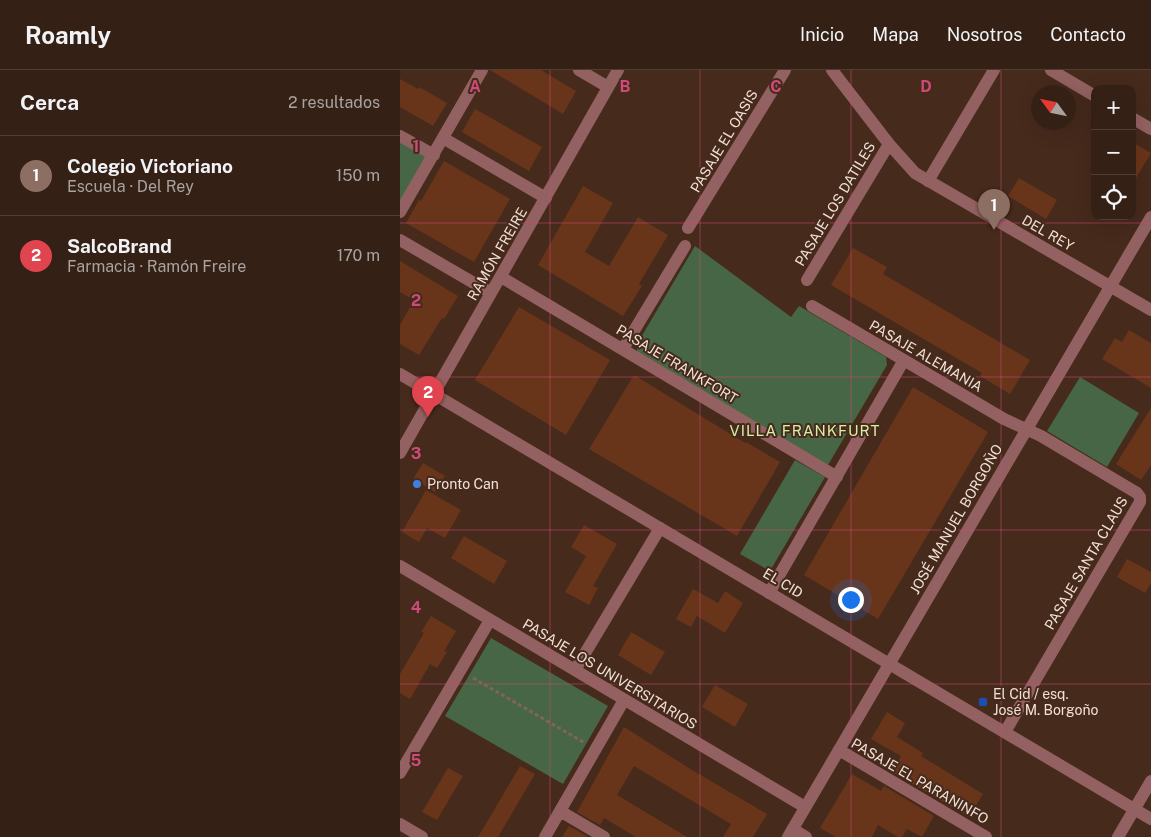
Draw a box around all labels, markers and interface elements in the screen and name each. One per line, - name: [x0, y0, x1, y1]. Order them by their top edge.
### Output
- text: Roamly: [25, 21, 111, 49]
- text: Inicio: [800, 24, 844, 45]
- text: Mapa: [872, 24, 919, 45]
- text: Nosotros: [947, 24, 1022, 45]
- text: Contacto: [1050, 24, 1126, 45]
- text: A: [469, 77, 481, 96]
- text: B: [620, 77, 631, 96]
- text: C: [770, 77, 782, 96]
- text: D: [920, 77, 932, 96]
- north arrow: [1031, 85, 1076, 130]
- map controls: [1091, 85, 1136, 220]
- button: +: [1091, 85, 1136, 130]
- street label: PASAJE EL OASIS: [687, 87, 761, 195]
- text: Cerca: [20, 90, 79, 115]
- text: 2 resultados: [288, 93, 380, 112]
- button: −: [1091, 130, 1136, 175]
- text: 1: [413, 137, 419, 156]
- street label: PASAJE LOS DATILES: [792, 139, 878, 269]
- text: Colegio Victoriano: [67, 155, 233, 177]
- text: 1: [33, 166, 39, 185]
- text: 150 m: [336, 166, 380, 185]
- button: locate: [1091, 175, 1136, 220]
- text: Escuela · Del Rey: [67, 177, 194, 196]
- pin: 1: [978, 189, 1010, 230]
- street label: RAMÓN FREIRE: [462, 204, 530, 303]
- street label: DEL REY: [1019, 212, 1077, 254]
- text: SalcoBrand: [67, 235, 172, 257]
- text: 2: [31, 246, 41, 265]
- text: 170 m: [337, 246, 380, 265]
- text: Farmacia · Ramón Freire: [67, 257, 246, 276]
- text: 2: [411, 291, 421, 310]
- street label: PASAJE ALEMANIA: [867, 317, 986, 395]
- street label: PASAJE FRANKFORT: [613, 321, 741, 407]
- pin: 2: [412, 376, 444, 417]
- district label: VILLA FRANKFURT: [730, 422, 880, 439]
- street label: JOSÉ MANUEL BORGOÑO: [906, 441, 1006, 597]
- text: 3: [411, 444, 421, 463]
- place label: Pronto Can: [427, 476, 499, 492]
- marker: Pronto Can: [411, 478, 423, 490]
- street label: PASAJE SANTA CLAUS: [1041, 494, 1131, 632]
- street label: EL CID: [760, 565, 806, 601]
- your location: [838, 587, 864, 613]
- text: 4: [411, 598, 422, 617]
- street label: PASAJE LOS UNIVERSITARIOS: [520, 616, 700, 732]
- place label: El Cid / esq. José M. Borgoño: [993, 686, 1099, 718]
- marker: El Cid / esq. José M. Borgoño: [977, 696, 989, 708]
- street label: PASAJE EL PARANINFO: [848, 735, 992, 827]
- text: 5: [411, 751, 422, 770]

